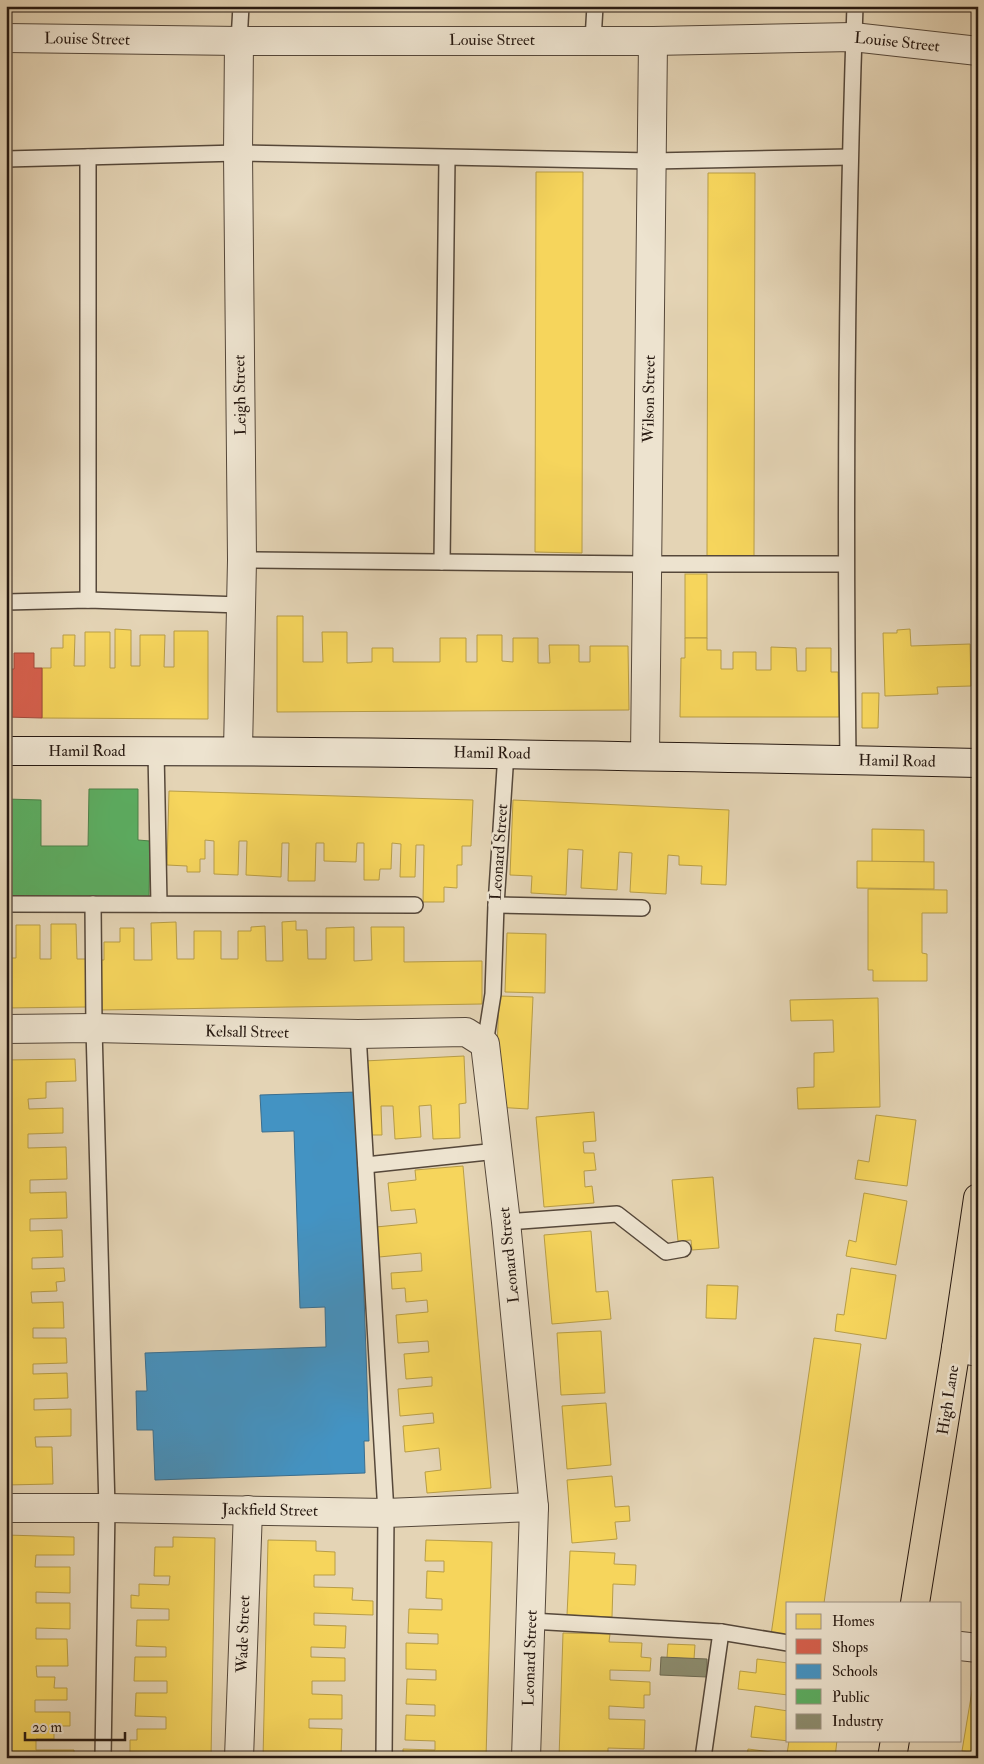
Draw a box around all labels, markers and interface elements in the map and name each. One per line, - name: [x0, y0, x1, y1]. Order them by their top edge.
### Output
- street label: Louise Street: [44, 28, 130, 50]
- street label: Louise Street: [853, 28, 941, 56]
- street label: Louise Street: [449, 30, 535, 50]
- street label: Leigh Street: [229, 354, 251, 436]
- street label: Wilson Street: [638, 355, 660, 444]
- street label: Hamil Road: [48, 741, 126, 761]
- street label: Hamil Road: [453, 742, 531, 764]
- street label: Hamil Road: [858, 750, 936, 772]
- street label: Leonard Street: [486, 803, 512, 901]
- street label: Kelsall Street: [205, 1021, 289, 1043]
- street label: Leonard Street: [494, 1206, 524, 1304]
- street label: High Lane: [933, 1364, 963, 1436]
- street label: Jackfield Street: [221, 1499, 318, 1522]
- street label: Wade Street: [232, 1595, 254, 1674]
- legend: [786, 1602, 962, 1742]
- street label: Leonard Street: [518, 1609, 542, 1707]
- text: Homes: [832, 1612, 874, 1631]
- text: Shops: [832, 1638, 868, 1658]
- text: Schools: [832, 1662, 878, 1681]
- text: Public: [832, 1688, 870, 1707]
- scale bar: [25, 1709, 125, 1741]
- text: Industry: [832, 1712, 883, 1731]
- text: 20 m: [32, 1718, 62, 1737]

